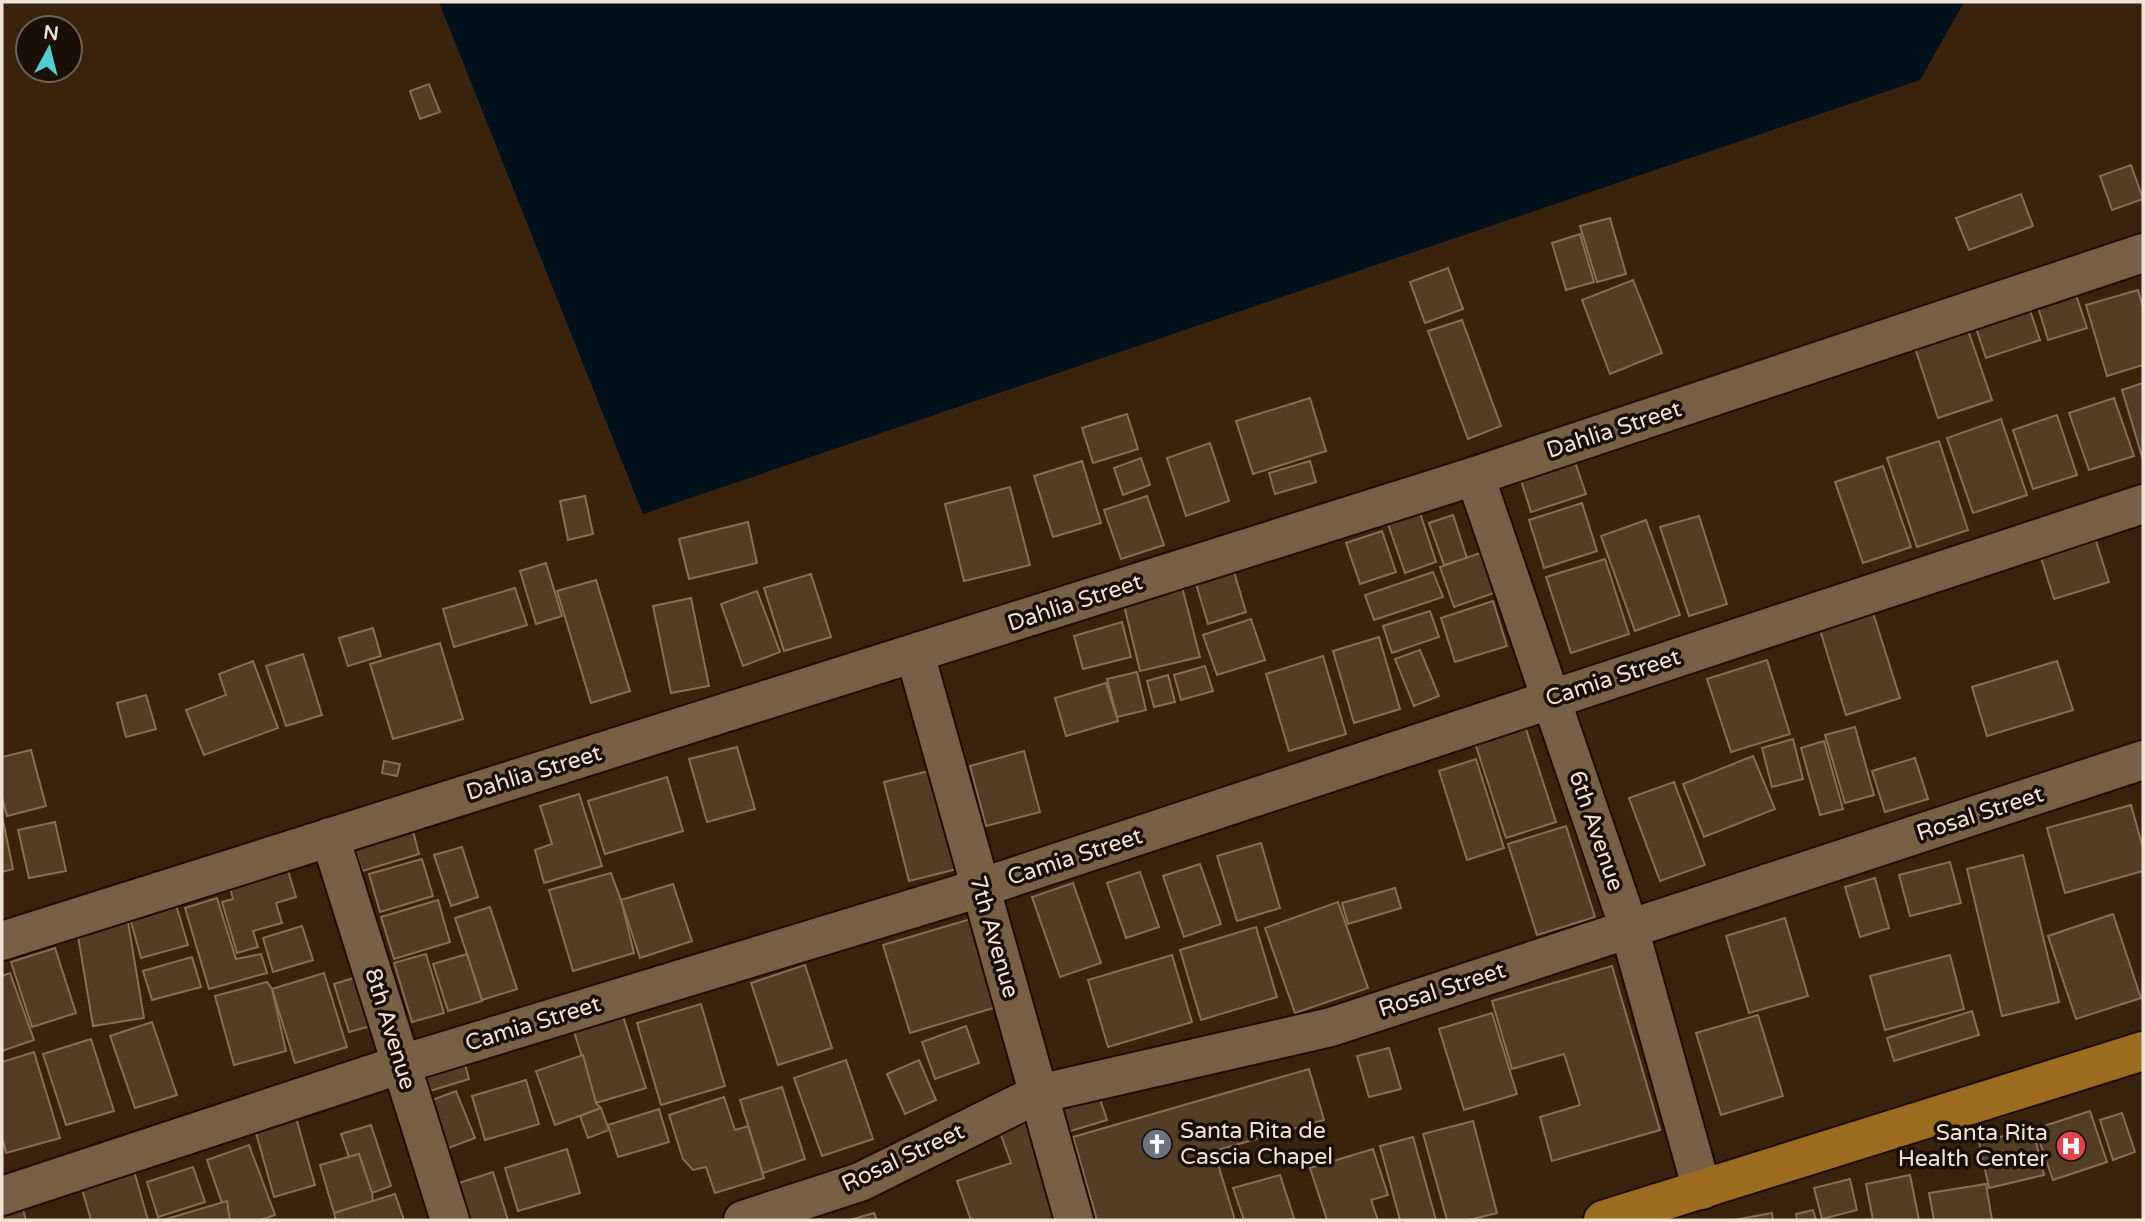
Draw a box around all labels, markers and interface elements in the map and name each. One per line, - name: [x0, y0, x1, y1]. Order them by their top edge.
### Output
- north arrow: [14, 14, 84, 84]
- text: N: [42, 21, 60, 45]
- street label: Dahlia Street: [1543, 395, 1685, 465]
- street label: Dahlia Street: [1004, 568, 1146, 638]
- street label: Camia Street: [1542, 643, 1684, 713]
- street label: Dahlia Street: [463, 739, 605, 807]
- street label: 6th Avenue: [1562, 767, 1630, 895]
- street label: Rosal Street: [1913, 780, 2047, 848]
- street label: Camia Street: [1004, 822, 1146, 892]
- street label: 7th Avenue: [963, 873, 1025, 1001]
- street label: Rosal Street: [1375, 956, 1509, 1024]
- street label: 8th Avenue: [358, 965, 422, 1093]
- street label: Camia Street: [462, 990, 604, 1058]
- street label: Rosal Street: [837, 1117, 969, 1199]
- place label: Santa Rita de Cascia Chapel: [1180, 1117, 1333, 1171]
- place label: Santa Rita Health Center: [1898, 1119, 2048, 1173]
- church icon: Santa Rita de Cascia Chapel: [1140, 1127, 1174, 1161]
- hospital icon: Santa Rita Health Center: [2054, 1129, 2088, 1163]

